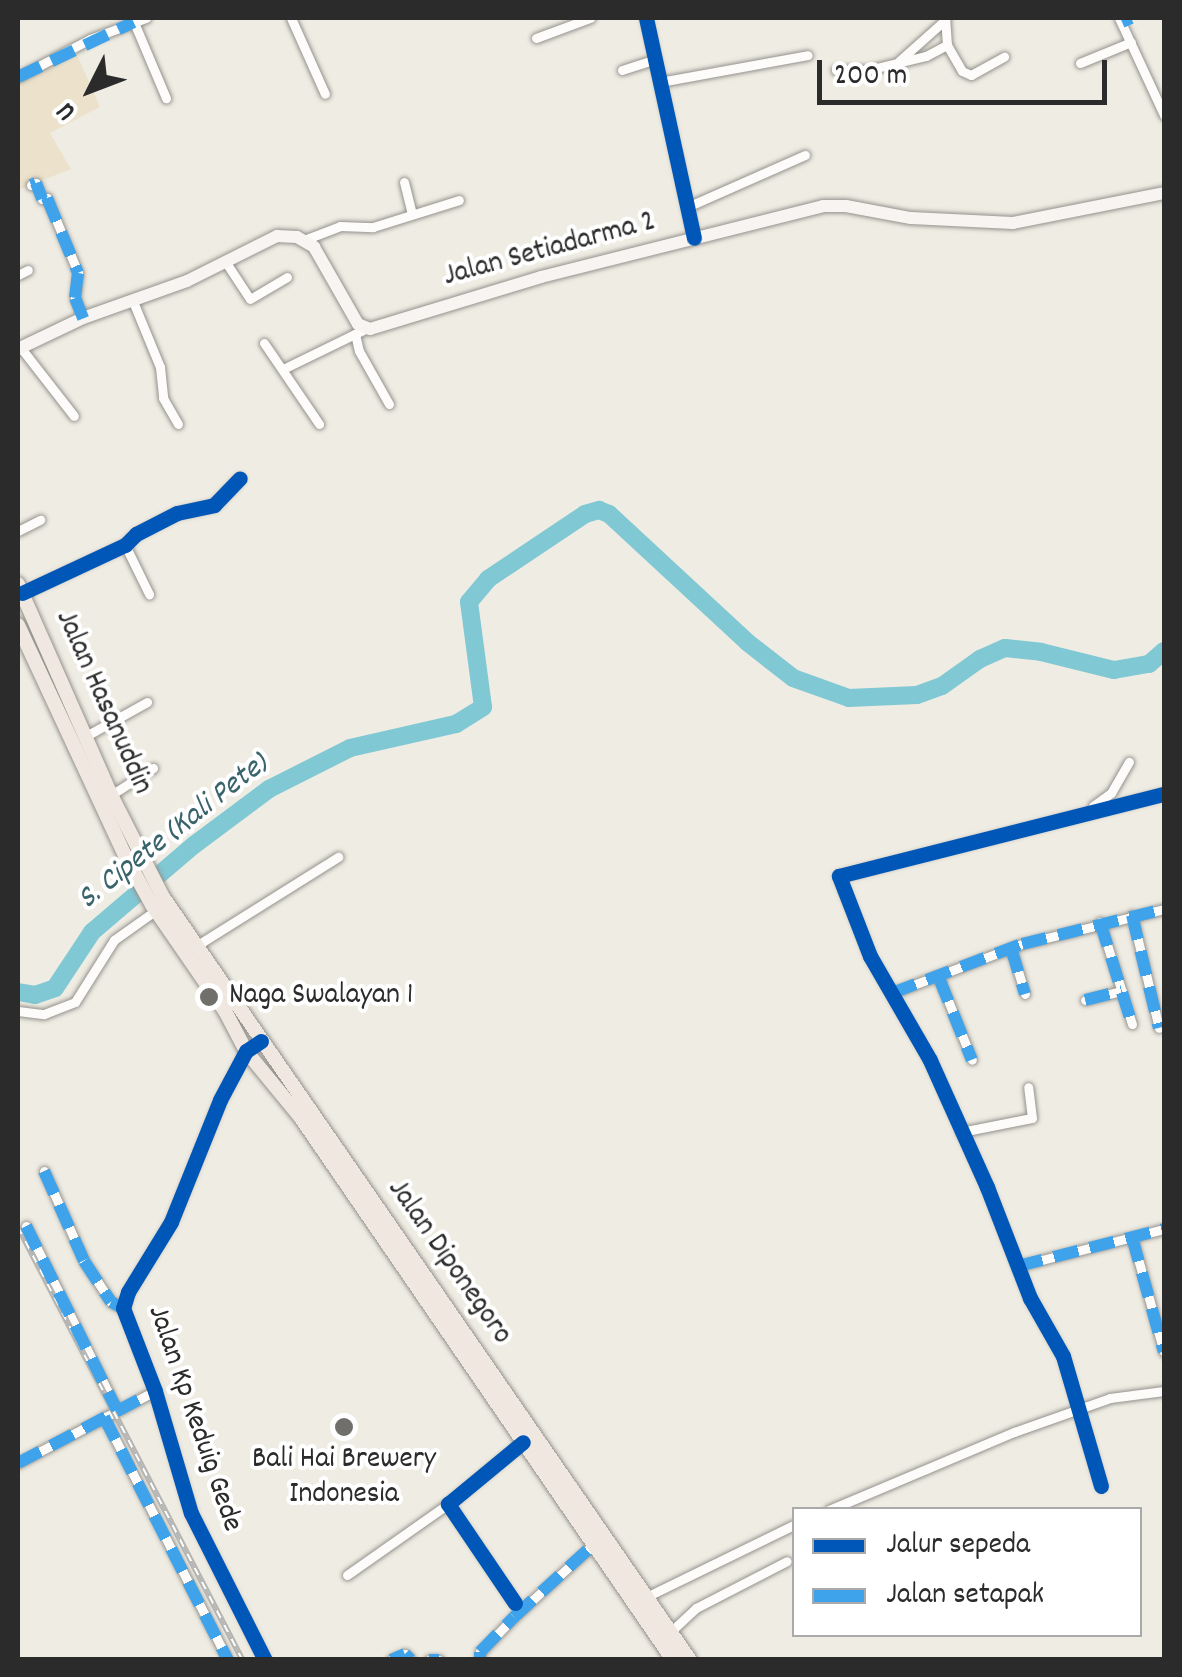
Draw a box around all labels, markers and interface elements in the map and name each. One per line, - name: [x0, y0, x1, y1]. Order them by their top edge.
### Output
- north arrow: [40, 40, 140, 140]
- scale bar: [822, 40, 1112, 102]
- text: 200 m: [834, 56, 907, 99]
- text: U: [48, 92, 87, 128]
- street label: Jalan Setiadarma 2: [440, 205, 660, 297]
- street label: Jalan Hasanuddin: [45, 606, 159, 800]
- water label: S. Cipete (Kali Pete): [71, 747, 277, 919]
- place label: Naga Swalayan 1: [229, 979, 413, 1015]
- marker: Naga Swalayan 1: [198, 986, 220, 1008]
- street label: Jalan Diponegoro: [378, 1174, 518, 1352]
- street label: Jalan Kp Keduig Gede: [137, 1301, 249, 1537]
- marker: Bali Hai Brewery Indonesia: [333, 1416, 355, 1438]
- place label: Bali Hai Brewery Indonesia: [252, 1443, 436, 1514]
- legend: [792, 1507, 1142, 1637]
- text: Jalur sepeda: [886, 1525, 1030, 1568]
- text: Jalan setapak: [886, 1575, 1044, 1618]

